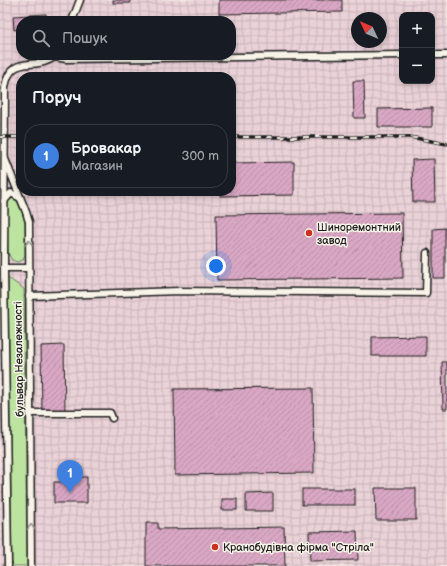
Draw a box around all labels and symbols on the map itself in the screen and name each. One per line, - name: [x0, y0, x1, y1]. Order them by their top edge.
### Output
- north arrow: [351, 12, 387, 48]
- place label: Шиноремонтний завод: [317, 221, 401, 247]
- marker: Шиноремонтний завод: [304, 228, 314, 238]
- one-way arrow: [25, 240, 33, 246]
- your location: [206, 256, 226, 276]
- street label: бульвар Незалежності: [11, 301, 27, 417]
- pin: 1: [57, 460, 83, 493]
- one-way arrow: [26, 524, 35, 530]
- place label: Кранобудівна фірма "Стріла": [223, 541, 374, 554]
- marker: Кранобудівна фірма "Стріла": [210, 542, 220, 552]

